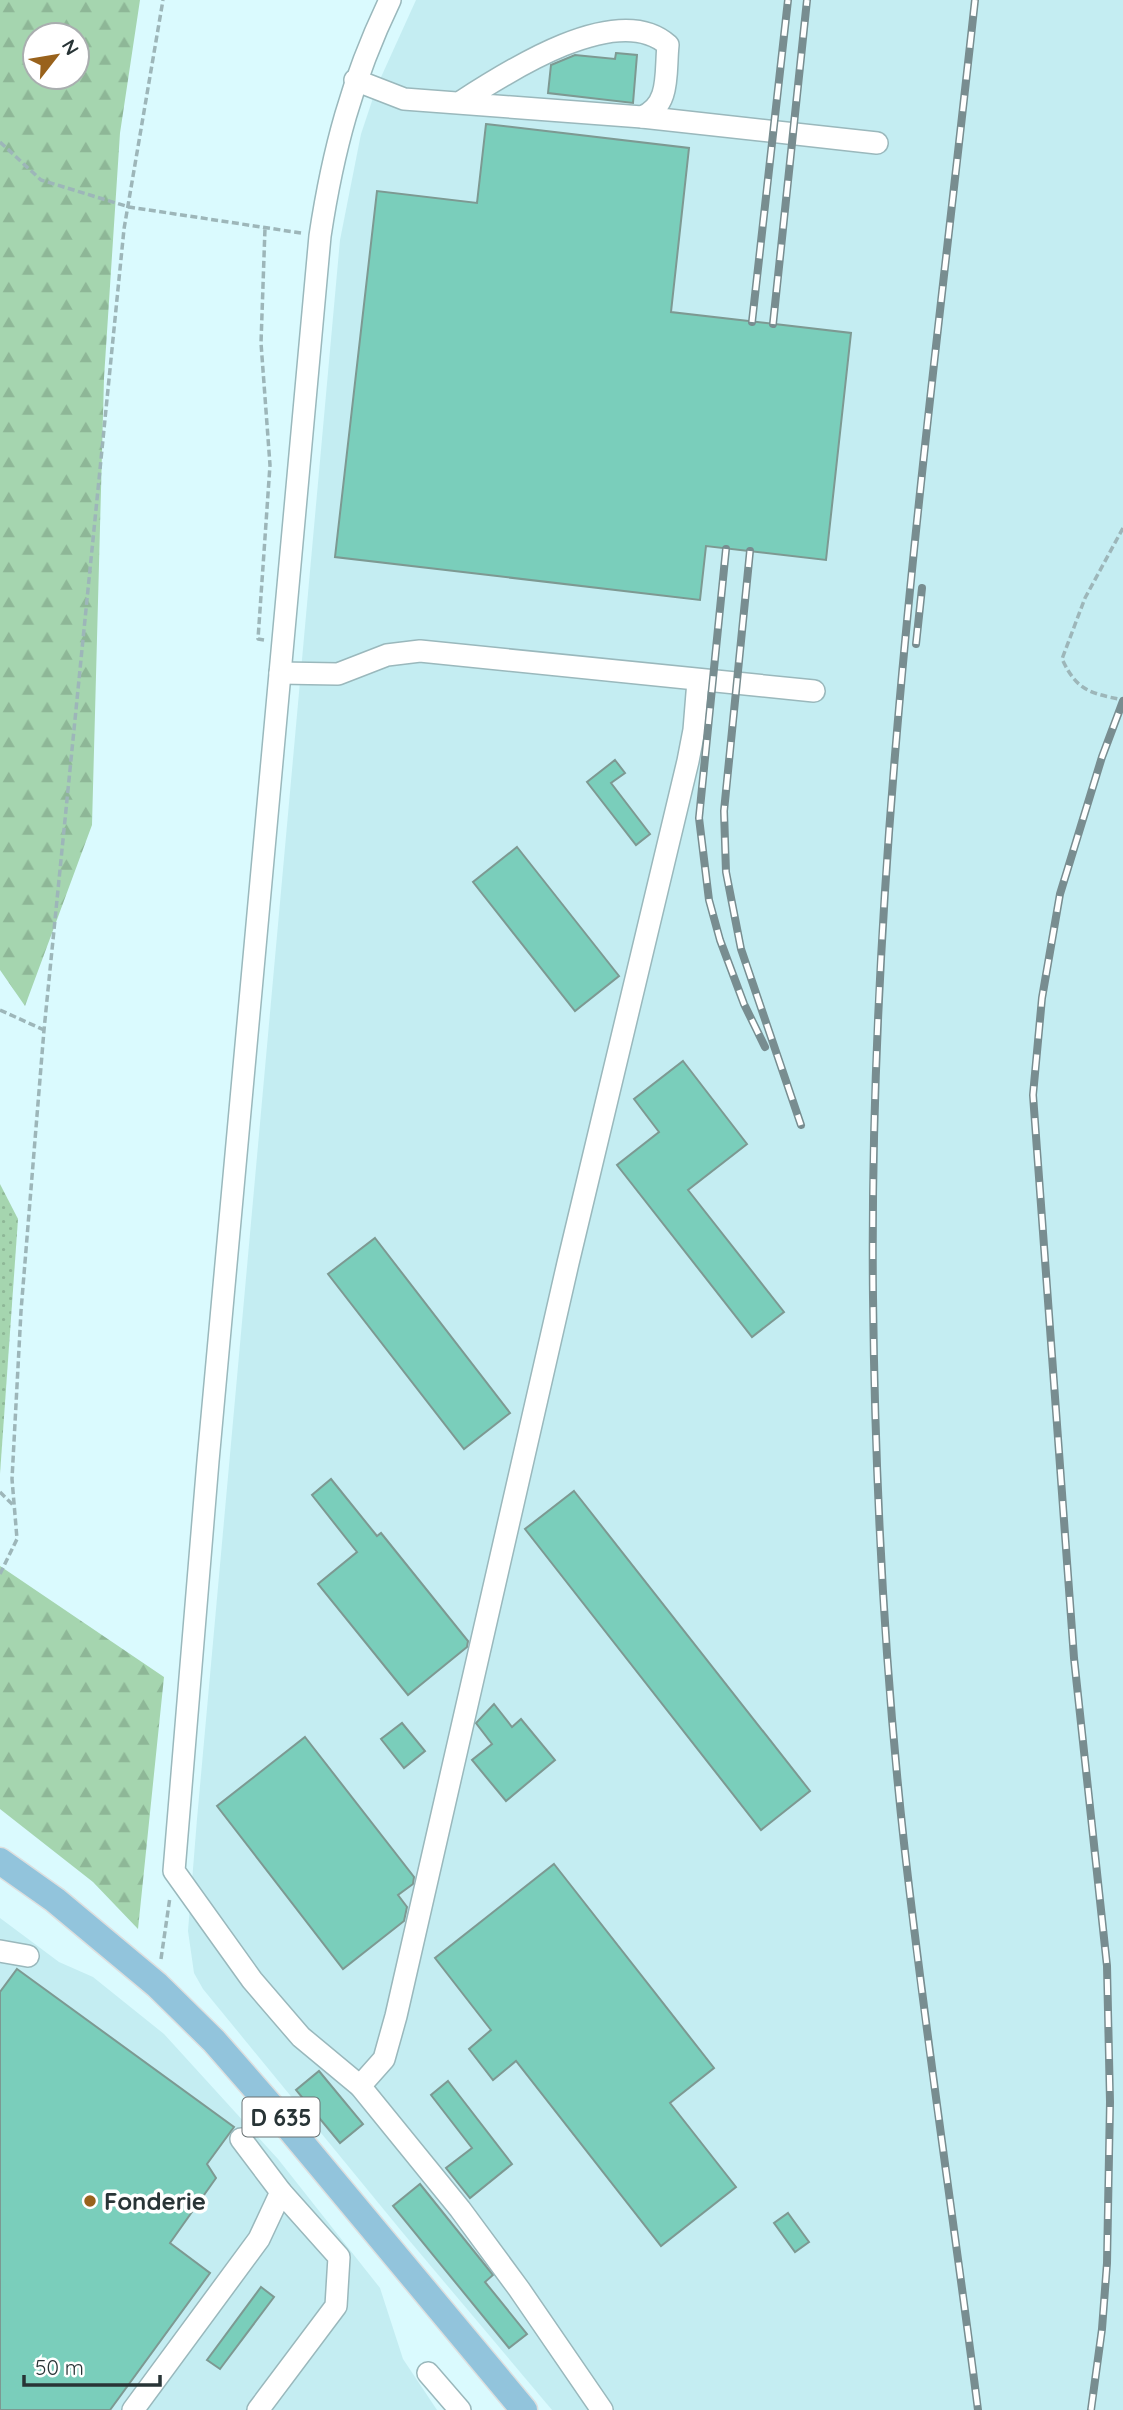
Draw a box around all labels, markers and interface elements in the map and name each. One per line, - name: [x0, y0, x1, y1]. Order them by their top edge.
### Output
- north arrow: [21, 21, 91, 91]
- text: N: [57, 35, 84, 59]
- road number: D 635: [243, 2098, 320, 2136]
- place label: Fonderie: [104, 2186, 206, 2216]
- marker: Fonderie: [82, 2193, 98, 2209]
- scale bar: [24, 2344, 161, 2388]
- text: 50 m: [35, 2354, 84, 2380]

